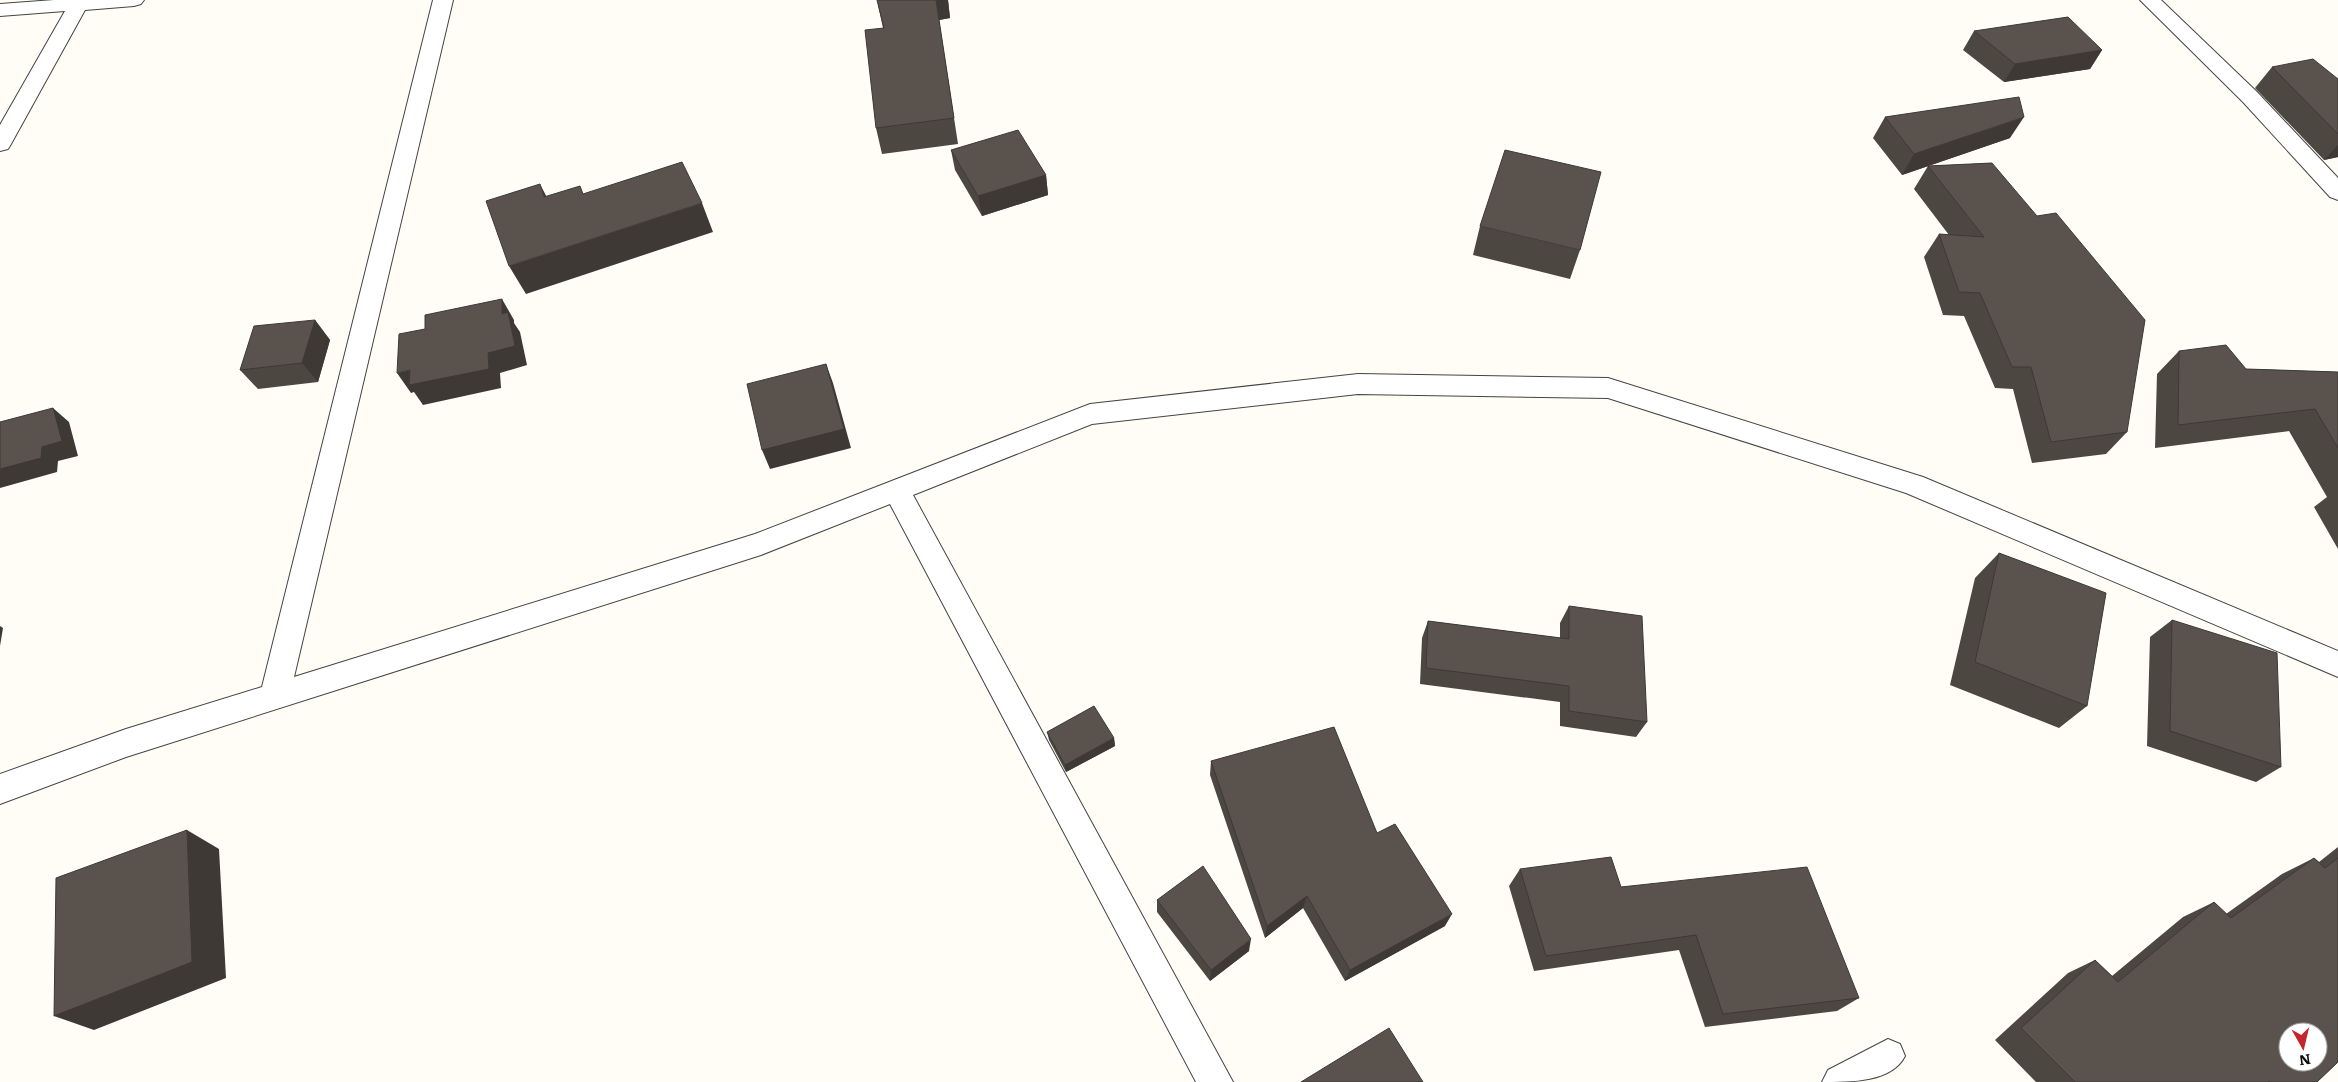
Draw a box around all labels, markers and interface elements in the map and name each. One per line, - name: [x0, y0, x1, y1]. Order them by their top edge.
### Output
- north arrow: [2278, 1022, 2328, 1072]
- text: N: [2297, 1050, 2312, 1072]

